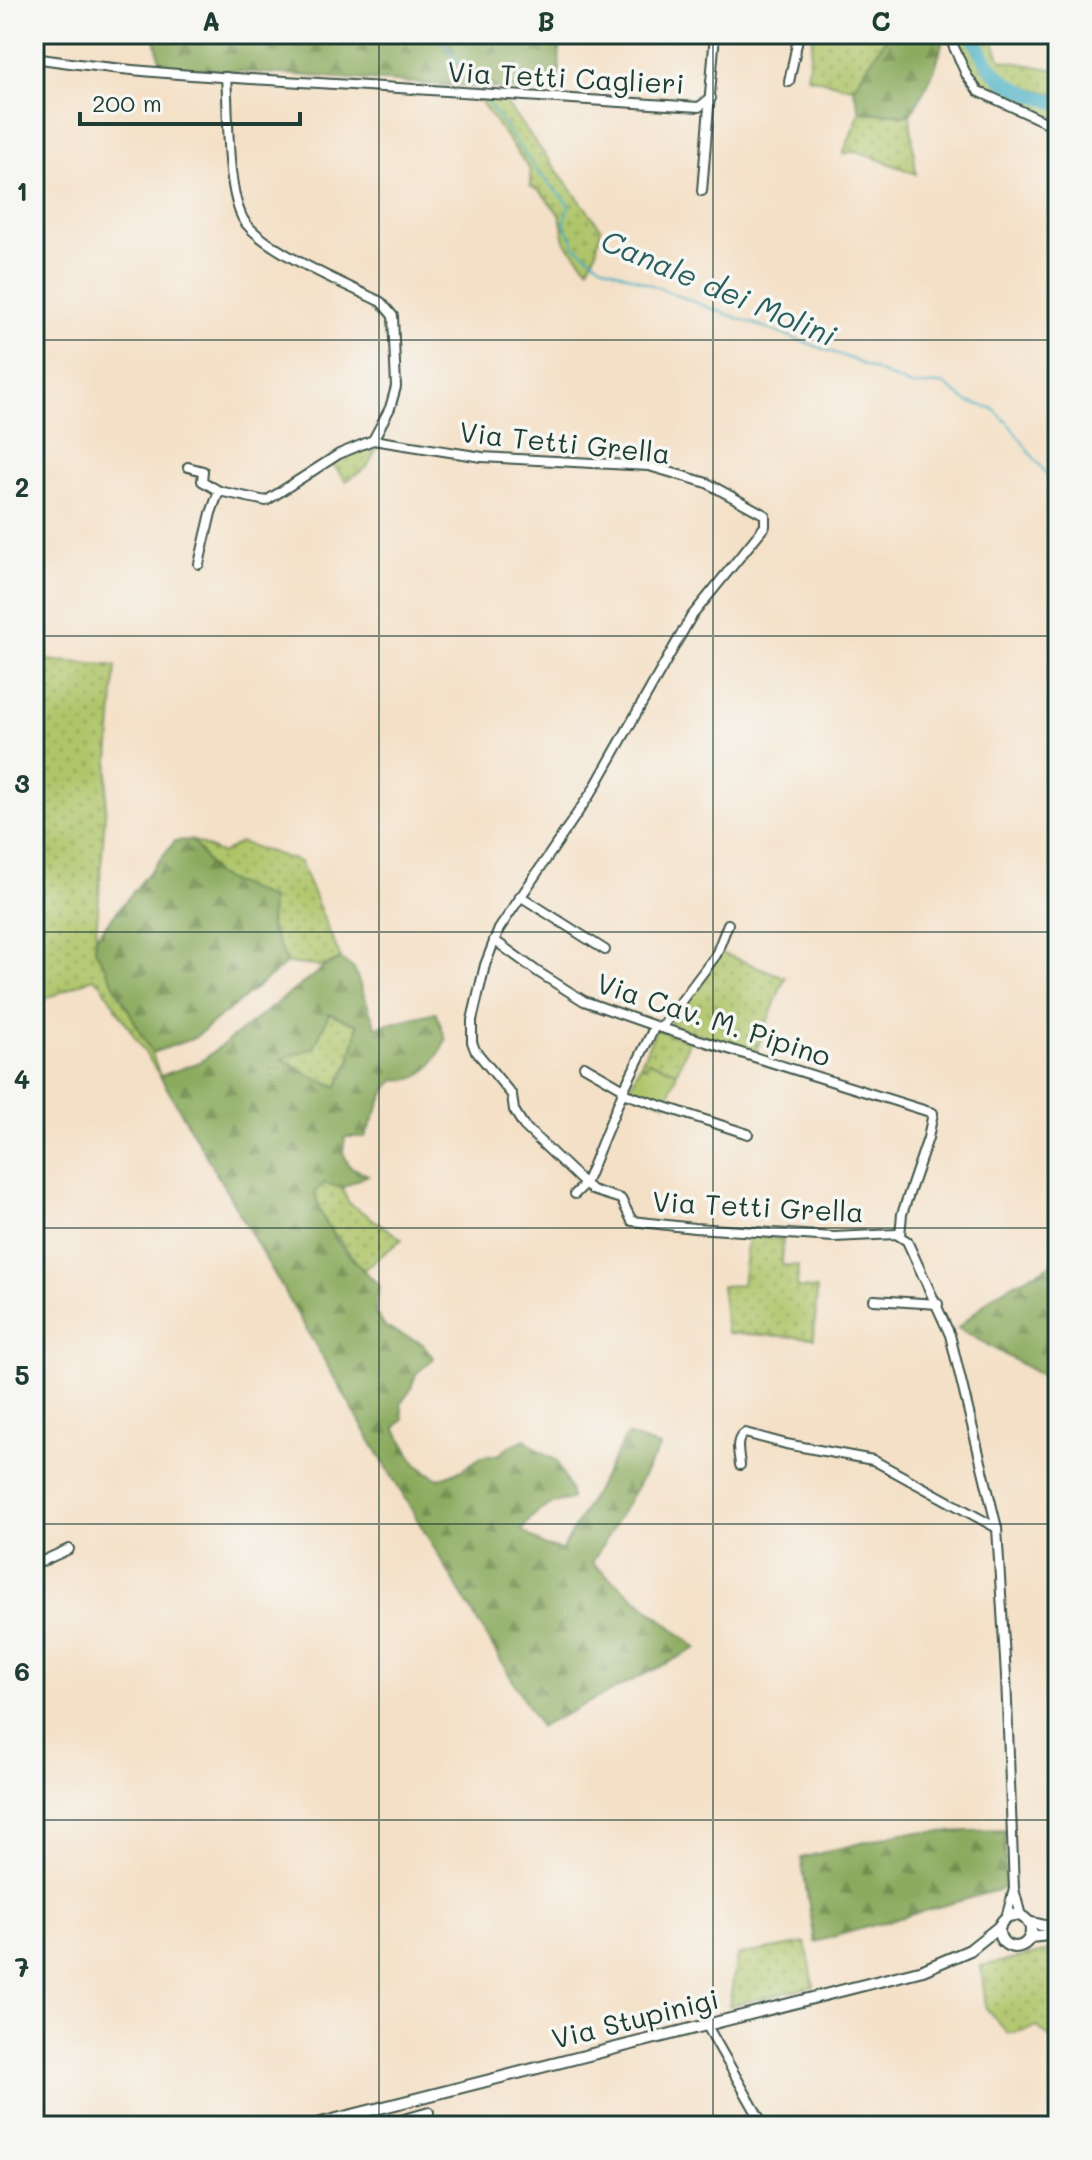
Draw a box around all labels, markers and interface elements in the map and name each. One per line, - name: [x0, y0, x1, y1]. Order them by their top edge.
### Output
- text: A: [202, 4, 220, 38]
- text: B: [537, 4, 555, 38]
- text: C: [871, 4, 891, 38]
- street label: Via Tetti Caglieri: [447, 53, 685, 101]
- scale bar: [80, 76, 300, 126]
- text: 200 m: [92, 87, 162, 118]
- text: 1: [16, 174, 28, 208]
- water label: Canale dei Molini: [595, 219, 843, 355]
- street label: Via Tetti Grella: [458, 413, 672, 471]
- text: 2: [15, 470, 29, 504]
- text: 3: [14, 766, 30, 800]
- street label: Via Cav. M. Pipino: [592, 964, 836, 1074]
- text: 4: [14, 1062, 30, 1096]
- street label: Via Tetti Grella: [651, 1182, 865, 1230]
- text: 5: [14, 1358, 30, 1392]
- text: 6: [14, 1654, 30, 1688]
- text: 7: [15, 1950, 29, 1984]
- street label: Via Stupinigi: [548, 1980, 722, 2056]

